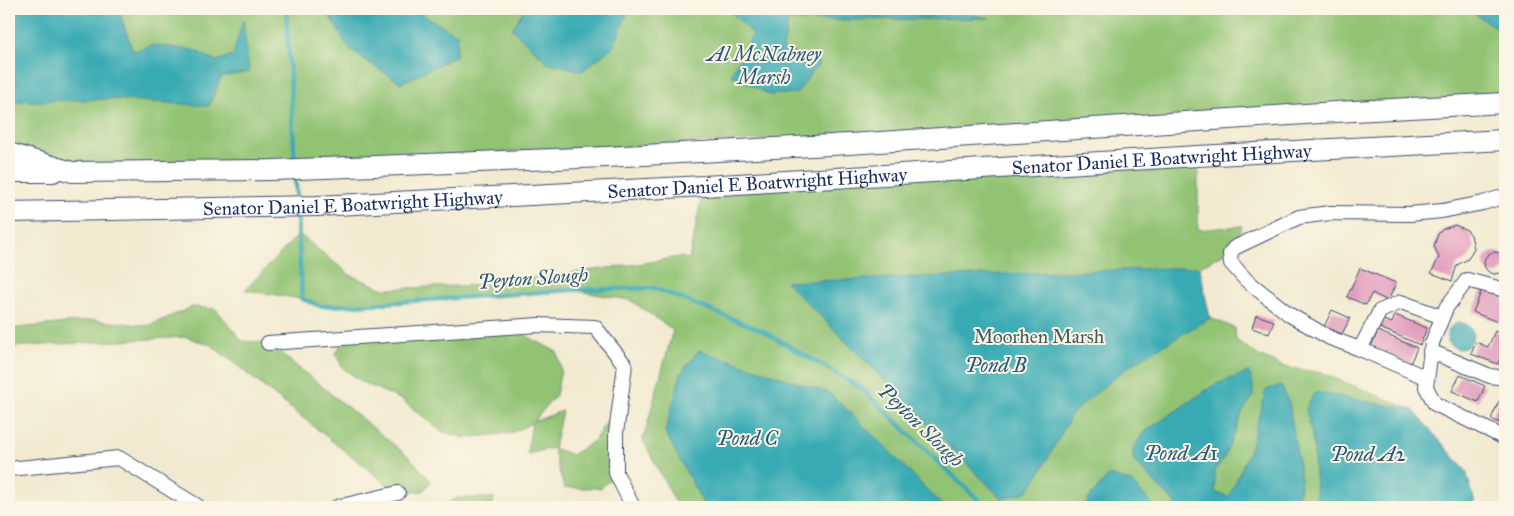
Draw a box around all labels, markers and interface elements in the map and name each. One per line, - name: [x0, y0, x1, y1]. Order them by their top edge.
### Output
- water label: Al McNabney Marsh: [705, 42, 823, 89]
- street label: Senator Daniel E Boatwright Highway: [1011, 139, 1313, 179]
- street label: Senator Daniel E Boatwright Highway: [607, 163, 909, 203]
- street label: Senator Daniel E Boatwright Highway: [203, 185, 505, 220]
- water label: Peyton Slough: [477, 262, 589, 294]
- park label: Moorhen Marsh: [974, 325, 1105, 348]
- water label: Pond B: [965, 353, 1027, 377]
- water label: Peyton Slough: [873, 378, 969, 472]
- water label: Pond C: [716, 426, 779, 450]
- water label: Pond A1: [1144, 441, 1218, 465]
- water label: Pond A2: [1330, 442, 1406, 466]

